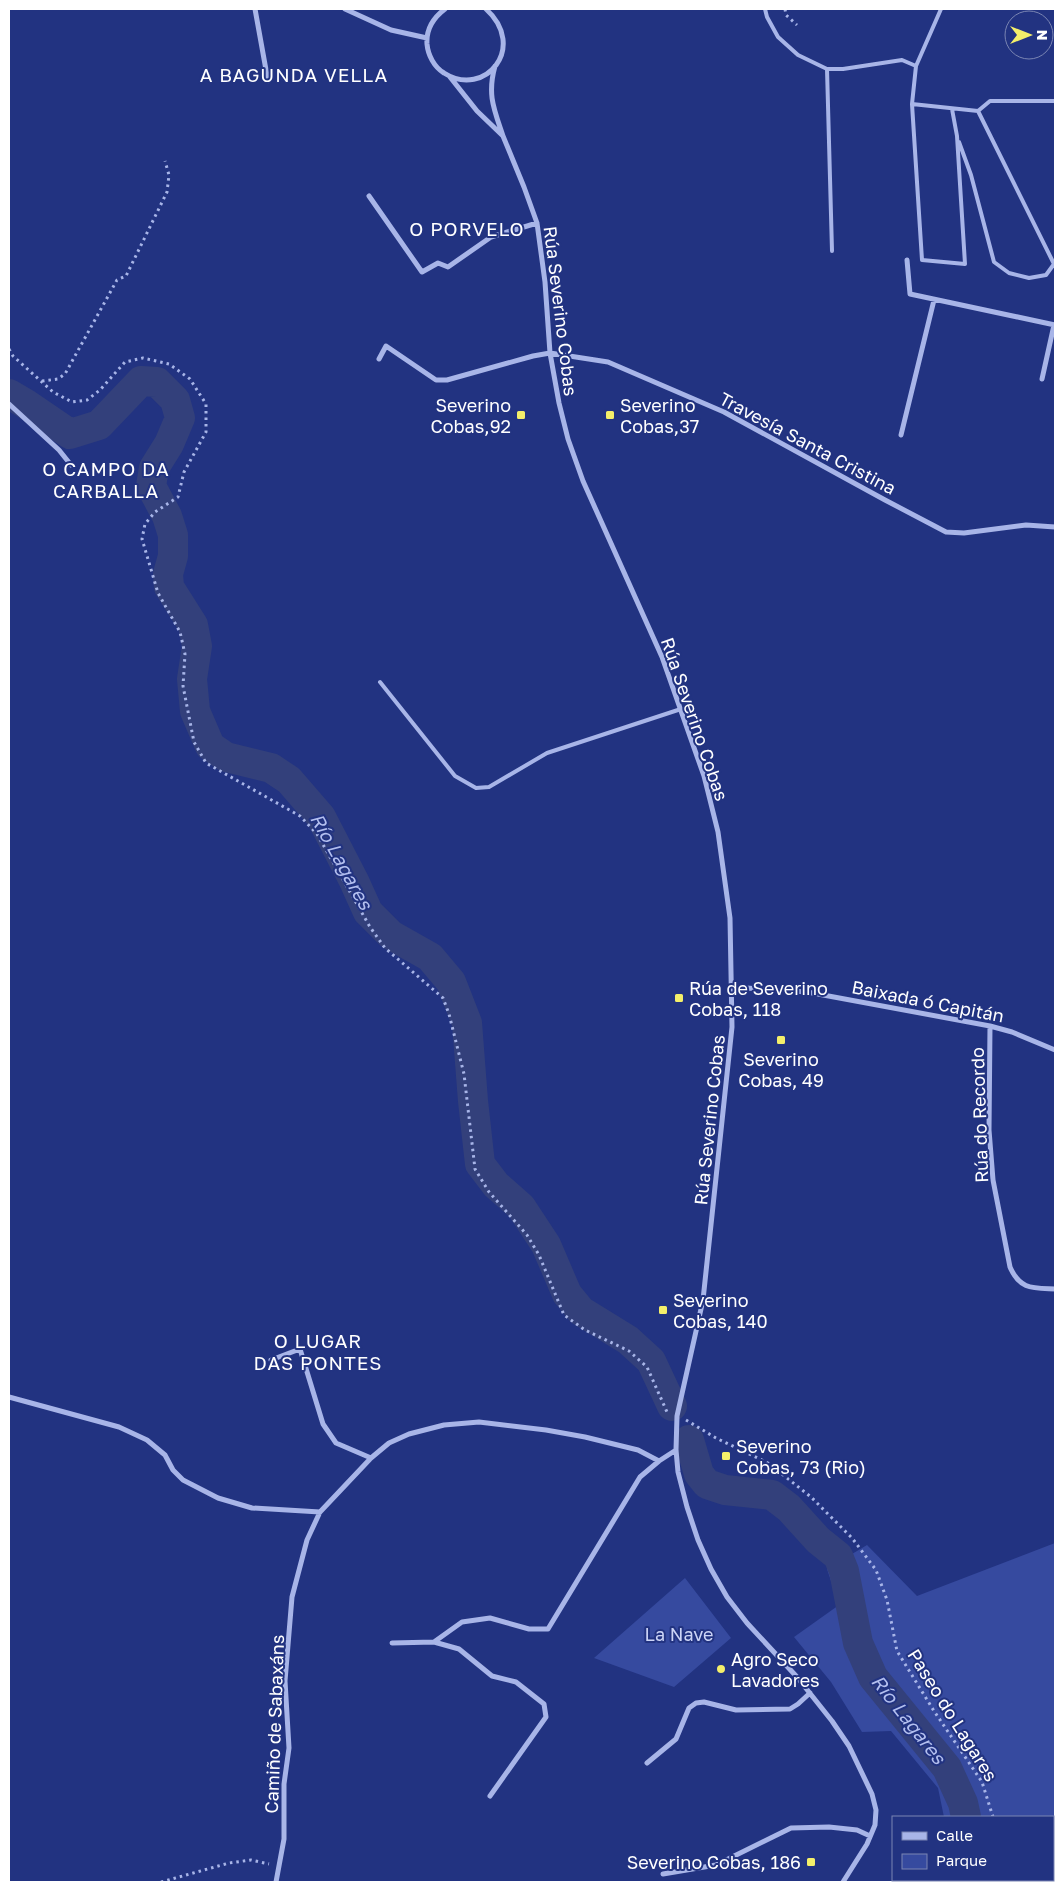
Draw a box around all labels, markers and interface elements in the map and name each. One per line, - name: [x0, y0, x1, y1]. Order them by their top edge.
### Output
- north arrow: [1004, 10, 1054, 60]
- text: N: [1034, 30, 1051, 40]
- district label: A BAGUNDA VELLA: [200, 63, 388, 86]
- district label: O PORVELO: [409, 217, 525, 240]
- street label: Rúa Severino Cobas: [540, 225, 582, 397]
- street label: Travesía Santa Cristina: [716, 387, 900, 499]
- place label: Severino Cobas,92: [430, 394, 511, 437]
- place label: Severino Cobas,37: [620, 394, 699, 437]
- marker: Severino Cobas,92: [515, 409, 527, 421]
- marker: Severino Cobas,37: [604, 409, 616, 421]
- district label: O CAMPO DA CARBALLA: [42, 457, 170, 502]
- street label: Rúa Severino Cobas: [657, 634, 733, 804]
- water label: Río Lagares: [306, 809, 378, 914]
- street label: Baixada ó Capitán: [850, 975, 1006, 1027]
- place label: Rúa de Severino Cobas, 118: [689, 977, 828, 1020]
- marker: Rúa de Severino Cobas, 118: [673, 992, 685, 1004]
- street label: Rúa Severino Cobas: [689, 1034, 729, 1206]
- marker: Severino Cobas, 49: [775, 1034, 787, 1046]
- street label: Rúa do Recordo: [966, 1047, 992, 1183]
- place label: Severino Cobas, 49: [738, 1048, 824, 1091]
- place label: Severino Cobas, 140: [673, 1289, 768, 1332]
- marker: Severino Cobas, 140: [657, 1304, 669, 1316]
- district label: O LUGAR DAS PONTES: [254, 1329, 382, 1374]
- place label: Severino Cobas, 73 (Rio): [736, 1435, 866, 1478]
- marker: Severino Cobas, 73 (Rio): [720, 1450, 732, 1462]
- park label: La Nave: [645, 1623, 713, 1645]
- street label: Camiño de Sabaxáns: [260, 1634, 288, 1814]
- street label: Paseo do Lagares: [903, 1645, 1003, 1785]
- place label: Agro Seco Lavadores: [731, 1648, 820, 1691]
- marker: Agro Seco Lavadores: [715, 1663, 727, 1675]
- water label: Río Lagares: [867, 1670, 951, 1769]
- legend: [892, 1816, 1054, 1881]
- text: Calle: [936, 1826, 973, 1844]
- place label: Severino Cobas, 186: [627, 1851, 801, 1873]
- text: Parque: [936, 1851, 987, 1869]
- marker: Severino Cobas, 186: [805, 1856, 817, 1868]

